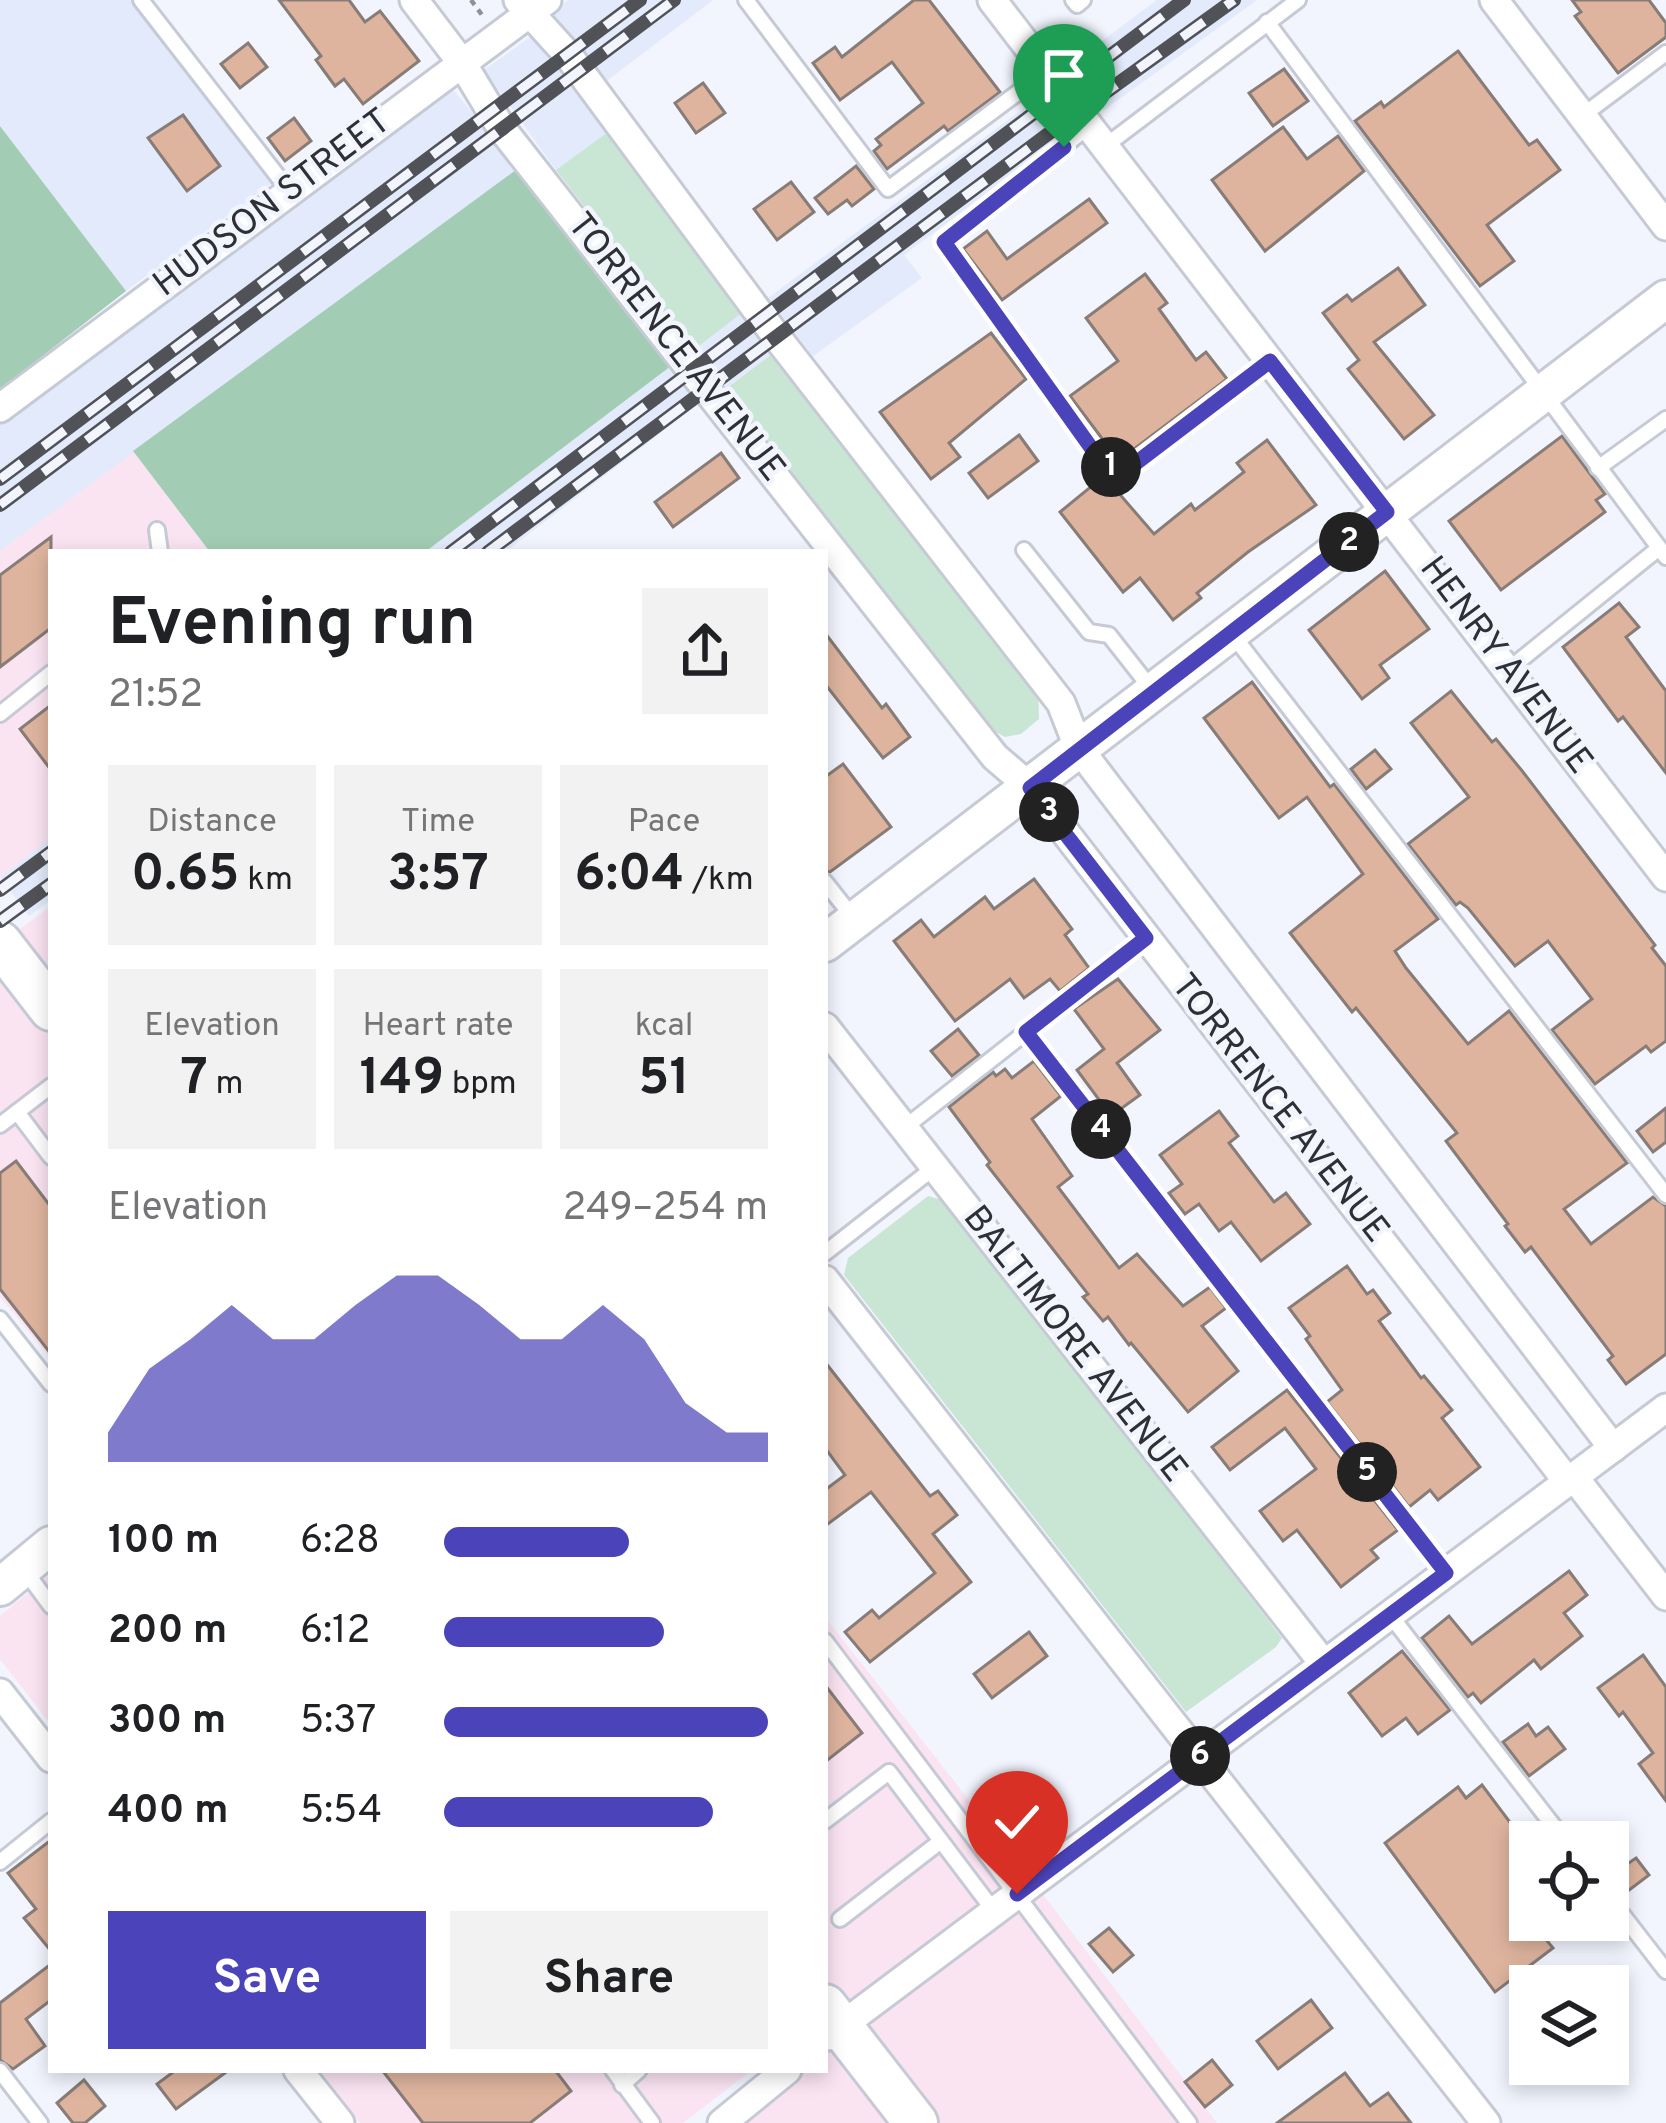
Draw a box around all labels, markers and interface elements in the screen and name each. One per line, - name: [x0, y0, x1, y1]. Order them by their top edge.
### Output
- pin: [1013, 24, 1115, 147]
- icon: arrive: [1031, 42, 1097, 108]
- street label: HUDSON STREET: [145, 100, 401, 308]
- street label: TORRENCE AVENUE: [556, 204, 794, 492]
- pin: 1: [1081, 437, 1141, 497]
- text: 1: [1104, 446, 1118, 488]
- pin: 2: [1319, 512, 1379, 572]
- text: 2: [1339, 521, 1359, 563]
- street label: HENRY AVENUE: [1408, 548, 1602, 784]
- text: Evening run: [108, 585, 476, 668]
- button: share: [642, 588, 768, 714]
- text: 21:52: [108, 672, 203, 721]
- pin: 3: [1019, 782, 1079, 842]
- text: 3: [1039, 791, 1059, 833]
- text: Distance: [147, 802, 277, 844]
- text: Time: [401, 802, 475, 844]
- text: Pace: [628, 802, 700, 844]
- text: 0.65: [131, 844, 239, 909]
- text: 3:57: [387, 844, 489, 909]
- text: 6:04: [574, 844, 684, 909]
- text: km: [239, 860, 293, 902]
- text: /km: [684, 860, 754, 902]
- street label: TORRENCE AVENUE: [1160, 965, 1398, 1253]
- text: Elevation: [144, 1006, 280, 1048]
- text: Heart rate: [362, 1006, 514, 1048]
- text: kcal: [635, 1006, 693, 1048]
- text: 7: [180, 1048, 208, 1113]
- text: 149: [359, 1048, 444, 1113]
- text: 51: [638, 1048, 690, 1113]
- text: m: [208, 1064, 244, 1106]
- text: bpm: [444, 1064, 517, 1106]
- pin: 4: [1071, 1099, 1131, 1159]
- text: 4: [1090, 1108, 1112, 1150]
- text: Elevation: [108, 1185, 268, 1234]
- text: 249–254 m: [562, 1185, 768, 1234]
- street label: BALTIMORE AVENUE: [952, 1197, 1196, 1493]
- pin: 5: [1337, 1442, 1397, 1502]
- text: 5: [1357, 1451, 1377, 1493]
- text: 100 m: [108, 1518, 219, 1567]
- text: 6:28: [300, 1518, 380, 1567]
- text: 200 m: [108, 1608, 227, 1657]
- text: 6:12: [300, 1608, 370, 1657]
- text: 300 m: [108, 1698, 226, 1747]
- text: 5:37: [300, 1698, 376, 1747]
- pin: 6: [1170, 1726, 1230, 1786]
- text: 6: [1190, 1735, 1210, 1777]
- pin: [966, 1771, 1068, 1894]
- text: 400 m: [108, 1788, 228, 1837]
- text: 5:54: [300, 1788, 382, 1837]
- icon: check: [984, 1789, 1050, 1855]
- map controls: [1509, 1821, 1629, 2085]
- button: locate: [1509, 1821, 1629, 1941]
- button: Save: [108, 1911, 426, 2049]
- button: Share: [450, 1911, 768, 2049]
- button: layers: [1509, 1965, 1629, 2085]

